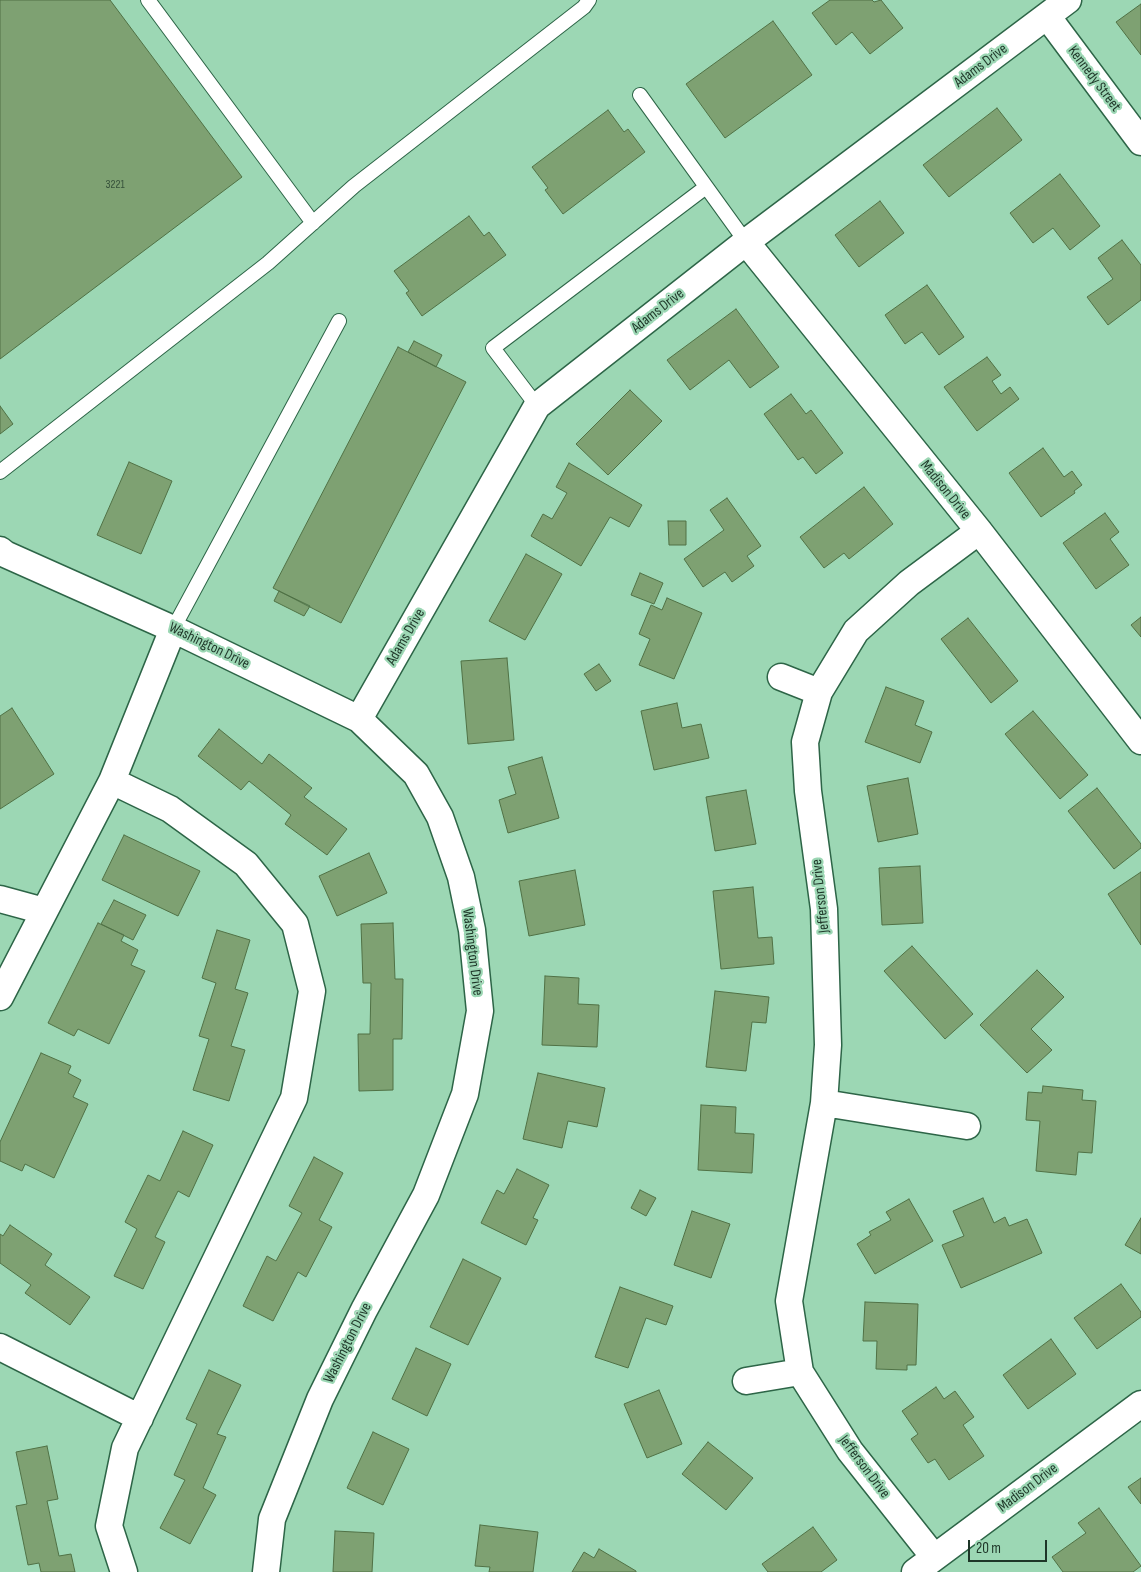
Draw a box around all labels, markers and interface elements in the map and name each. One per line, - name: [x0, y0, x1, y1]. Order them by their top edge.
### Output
- street label: Adams Drive: [951, 40, 1011, 92]
- street label: Kennedy Street: [1063, 43, 1125, 115]
- house number: 3221: [105, 178, 125, 192]
- street label: Adams Drive: [628, 285, 688, 337]
- street label: Madison Drive: [916, 457, 974, 523]
- street label: Adams Drive: [383, 606, 429, 668]
- street label: Washington Drive: [166, 619, 252, 673]
- street label: Jefferson Drive: [808, 858, 834, 934]
- street label: Washington Drive: [458, 907, 486, 997]
- street label: Washington Drive: [320, 1300, 376, 1386]
- street label: Jefferson Drive: [835, 1432, 893, 1502]
- street label: Madison Drive: [994, 1460, 1062, 1516]
- scale bar: [971, 1530, 1050, 1562]
- text: 20 m: [976, 1539, 1001, 1558]

